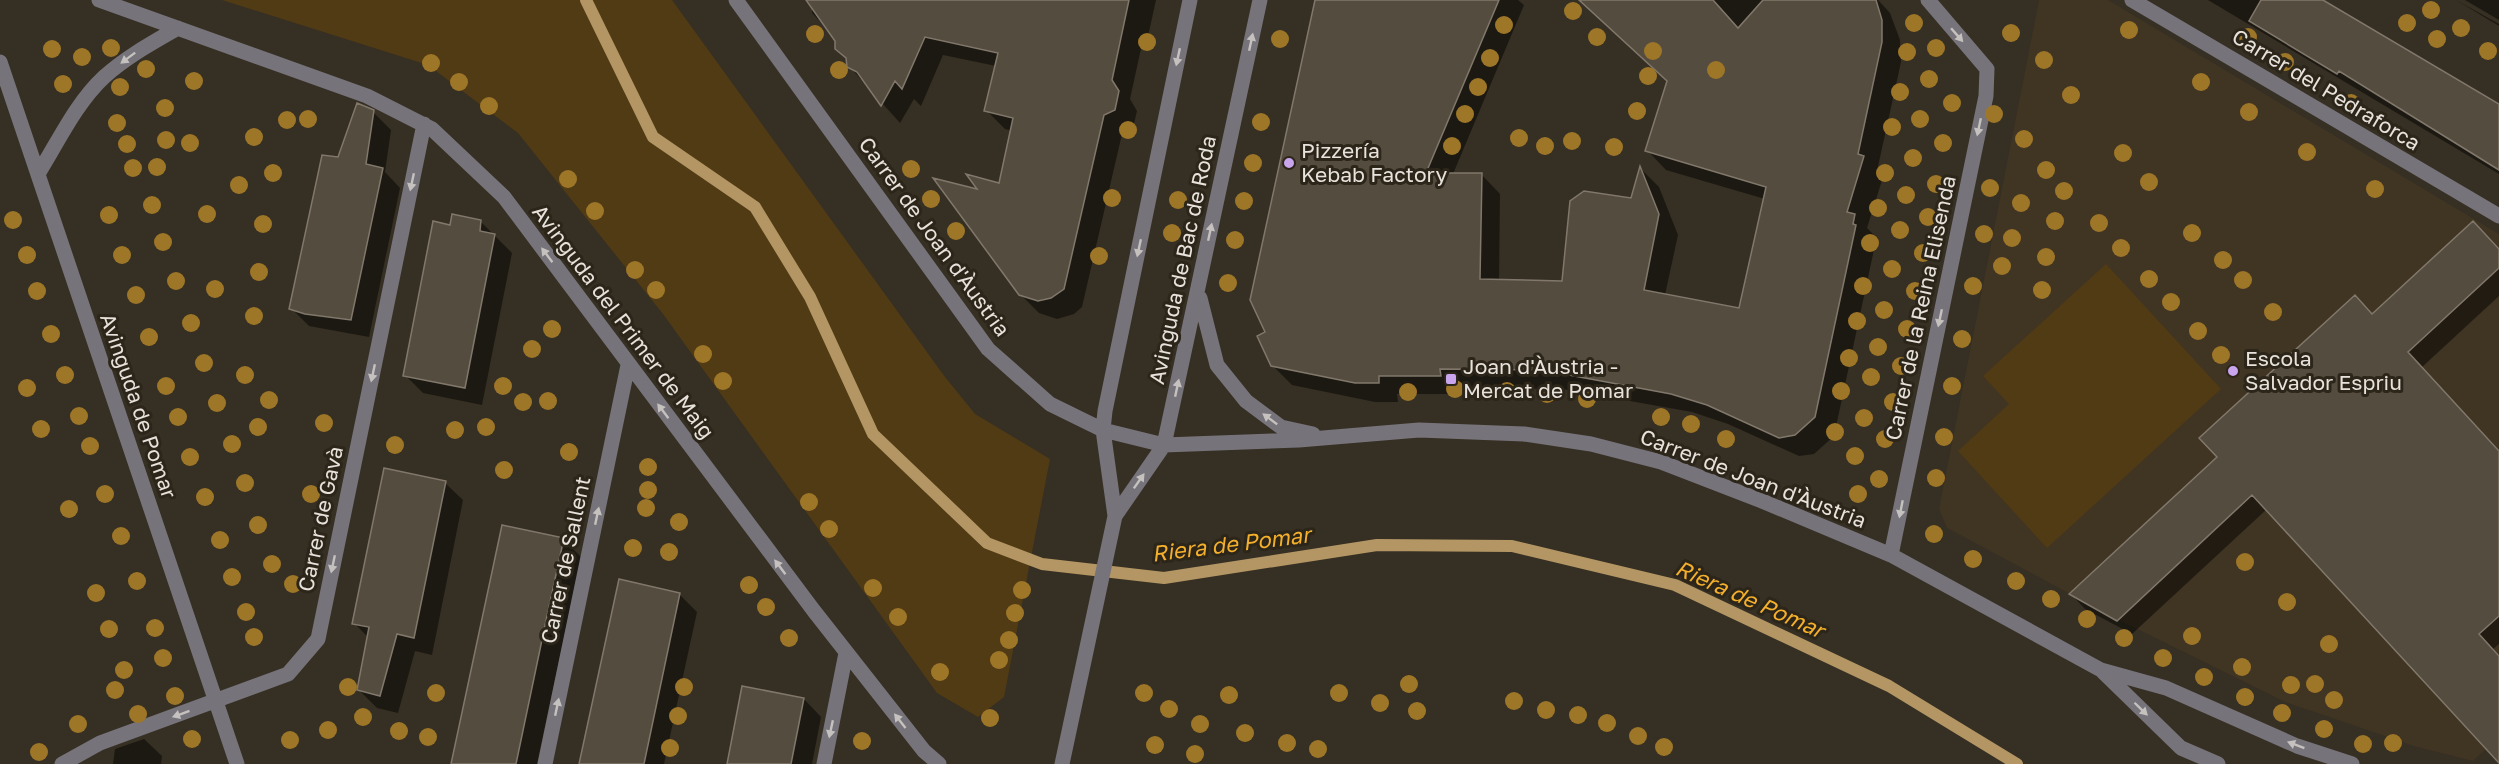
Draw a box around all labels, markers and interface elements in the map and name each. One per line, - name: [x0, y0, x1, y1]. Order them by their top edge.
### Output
- street label: Carrer del Pedraforca: [2228, 23, 2425, 156]
- one-way arrow: [1951, 27, 1964, 43]
- one-way arrow: [1247, 32, 1257, 51]
- one-way arrow: [1173, 48, 1182, 67]
- one-way arrow: [120, 52, 136, 64]
- one-way arrow: [1974, 118, 1984, 136]
- street label: Carrer de Joan d'Àustria: [854, 132, 1016, 341]
- street label: Avinguda de Bac de Roda: [1143, 133, 1221, 386]
- place label: Pizzería Kebab Factory: [1301, 137, 1447, 187]
- marker: Pizzería Kebab Factory: [1282, 156, 1296, 170]
- one-way arrow: [407, 172, 416, 191]
- street label: Carrer de la Reina Elisenda: [1879, 173, 1961, 443]
- street label: Avinguda del Primer de Maig: [527, 199, 720, 444]
- one-way arrow: [1206, 222, 1215, 241]
- one-way arrow: [1134, 239, 1143, 258]
- one-way arrow: [541, 247, 553, 262]
- one-way arrow: [1935, 309, 1944, 328]
- street label: Avinguda de Pomar: [95, 310, 183, 502]
- place label: Escola Salvador Espriu: [2245, 345, 2402, 395]
- place label: Joan d'Àustria - Mercat de Pomar: [1463, 353, 1633, 403]
- one-way arrow: [367, 363, 377, 382]
- marker: Escola Salvador Espriu: [2226, 364, 2240, 378]
- marker: Joan d'Àustria - Mercat de Pomar: [1444, 372, 1458, 386]
- one-way arrow: [1173, 379, 1182, 398]
- one-way arrow: [658, 404, 670, 419]
- one-way arrow: [1263, 413, 1279, 425]
- street label: Carrer de Joan d'Àustria: [1637, 423, 1870, 533]
- street label: Carrer de Gavà: [292, 444, 348, 594]
- one-way arrow: [1133, 473, 1145, 489]
- street label: Carrer de Sallent: [535, 474, 595, 646]
- one-way arrow: [1896, 500, 1905, 519]
- one-way arrow: [593, 506, 602, 525]
- water label: Riera de Pomar: [1150, 520, 1315, 567]
- one-way arrow: [328, 554, 337, 573]
- water label: Riera de Pomar: [1672, 554, 1832, 645]
- one-way arrow: [775, 560, 787, 575]
- one-way arrow: [553, 697, 562, 716]
- one-way arrow: [2134, 701, 2148, 715]
- one-way arrow: [172, 709, 190, 719]
- one-way arrow: [894, 713, 907, 729]
- one-way arrow: [826, 720, 835, 739]
- one-way arrow: [2287, 740, 2305, 749]

